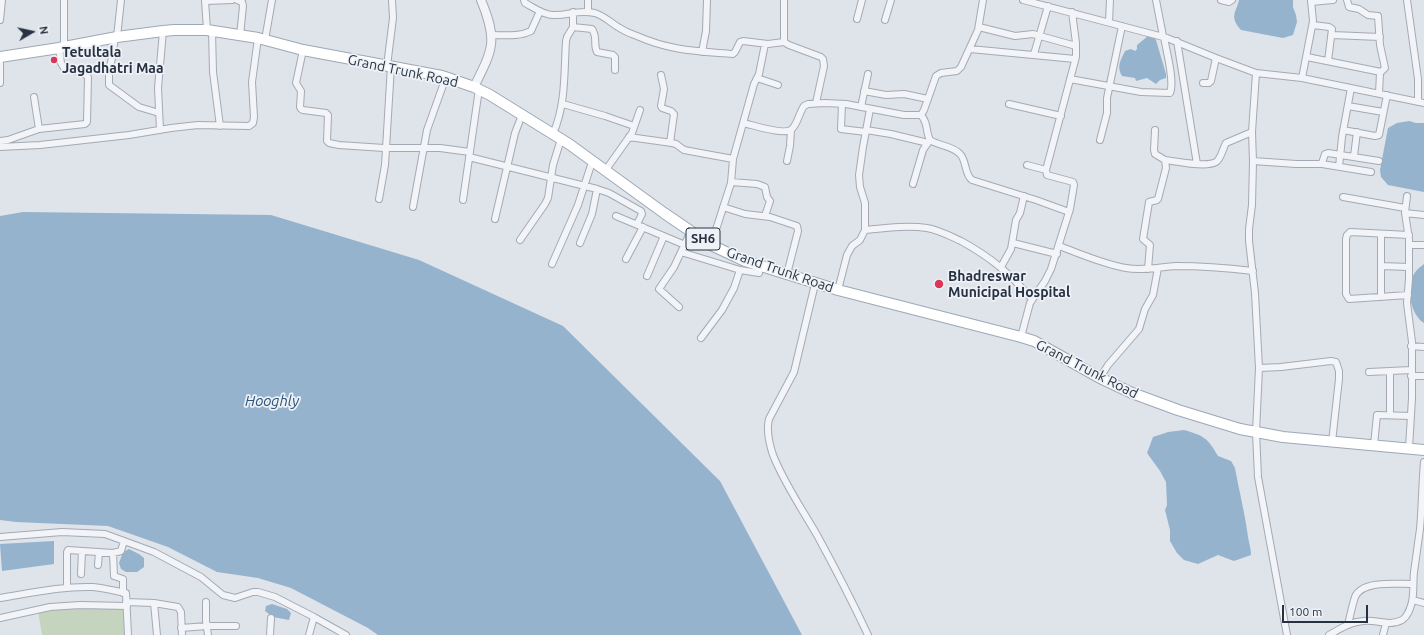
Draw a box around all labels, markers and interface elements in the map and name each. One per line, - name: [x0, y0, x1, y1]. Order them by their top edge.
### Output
- north arrow: [12, 12, 52, 52]
- text: N: [37, 25, 50, 35]
- place label: Tetultala Jagadhatri Maa: [62, 44, 164, 76]
- street label: Grand Trunk Road: [346, 51, 460, 91]
- marker: Tetultala Jagadhatri Maa: [49, 55, 59, 65]
- road number: SH6: [686, 228, 720, 250]
- street label: Grand Trunk Road: [724, 244, 836, 296]
- place label: Bhadreswar Municipal Hospital: [948, 268, 1070, 300]
- marker: Bhadreswar Municipal Hospital: [933, 278, 945, 290]
- street label: Grand Trunk Road: [1033, 336, 1141, 402]
- water label: Hooghly: [245, 392, 299, 410]
- scale bar: [1284, 597, 1370, 623]
- text: 100 m: [1289, 605, 1322, 618]

